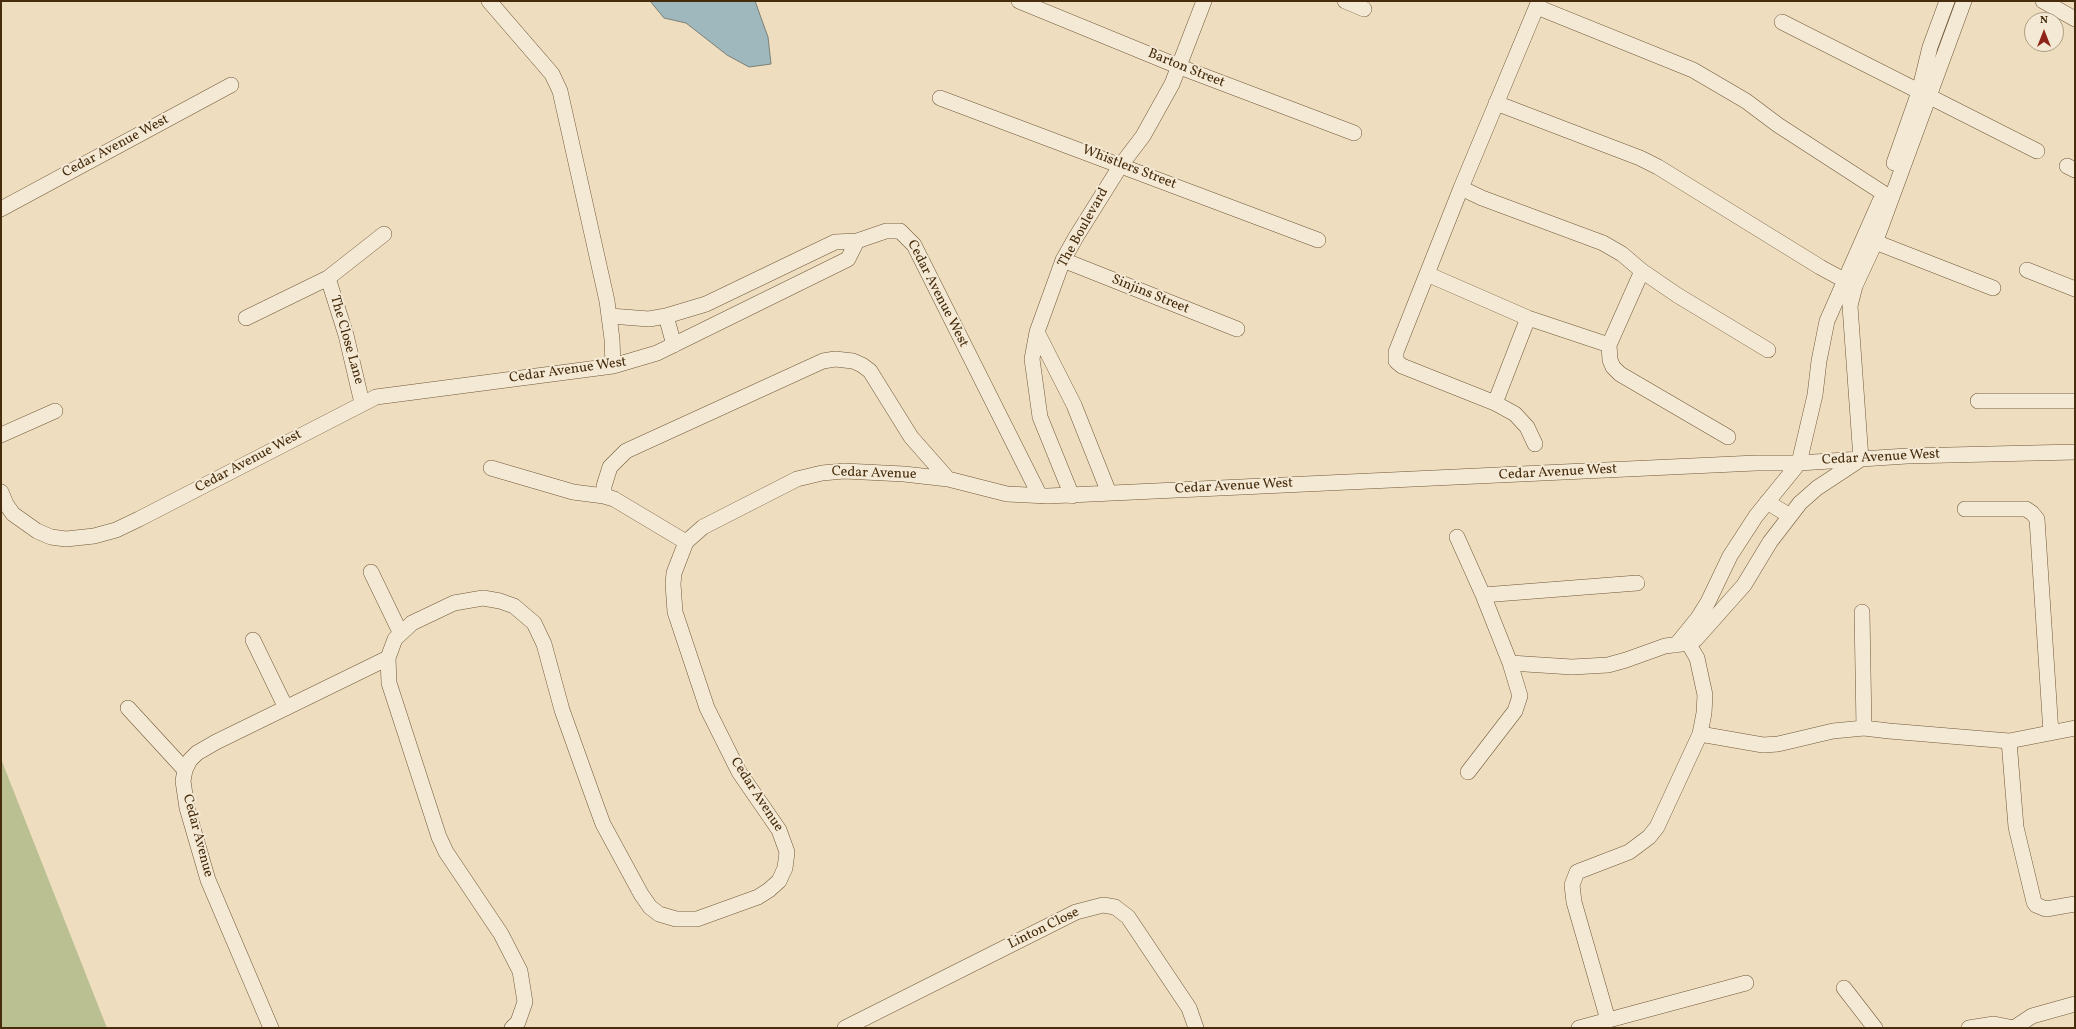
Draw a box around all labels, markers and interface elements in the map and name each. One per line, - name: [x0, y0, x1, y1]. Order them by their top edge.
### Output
- north arrow: [2024, 12, 2064, 52]
- text: N: [2040, 13, 2048, 28]
- street label: Barton Street: [1145, 46, 1227, 92]
- street label: Cedar Avenue West: [60, 112, 172, 182]
- street label: Whistlers Street: [1080, 142, 1178, 194]
- street label: The Boulevard: [1055, 185, 1113, 271]
- street label: Cedar Avenue West: [903, 237, 971, 351]
- street label: Sinjins Street: [1109, 272, 1191, 318]
- street label: The Close Lane: [325, 294, 367, 386]
- street label: Cedar Avenue West: [508, 354, 628, 388]
- street label: Cedar Avenue West: [193, 427, 305, 497]
- street label: Cedar Avenue West: [1821, 447, 1941, 469]
- street label: Cedar Avenue West: [1498, 462, 1618, 484]
- street label: Cedar Avenue: [831, 464, 917, 484]
- street label: Cedar Avenue West: [1174, 476, 1294, 498]
- street label: Cedar Avenue: [726, 755, 786, 835]
- street label: Cedar Avenue: [178, 793, 216, 879]
- street label: Linton Close: [1006, 905, 1082, 953]

